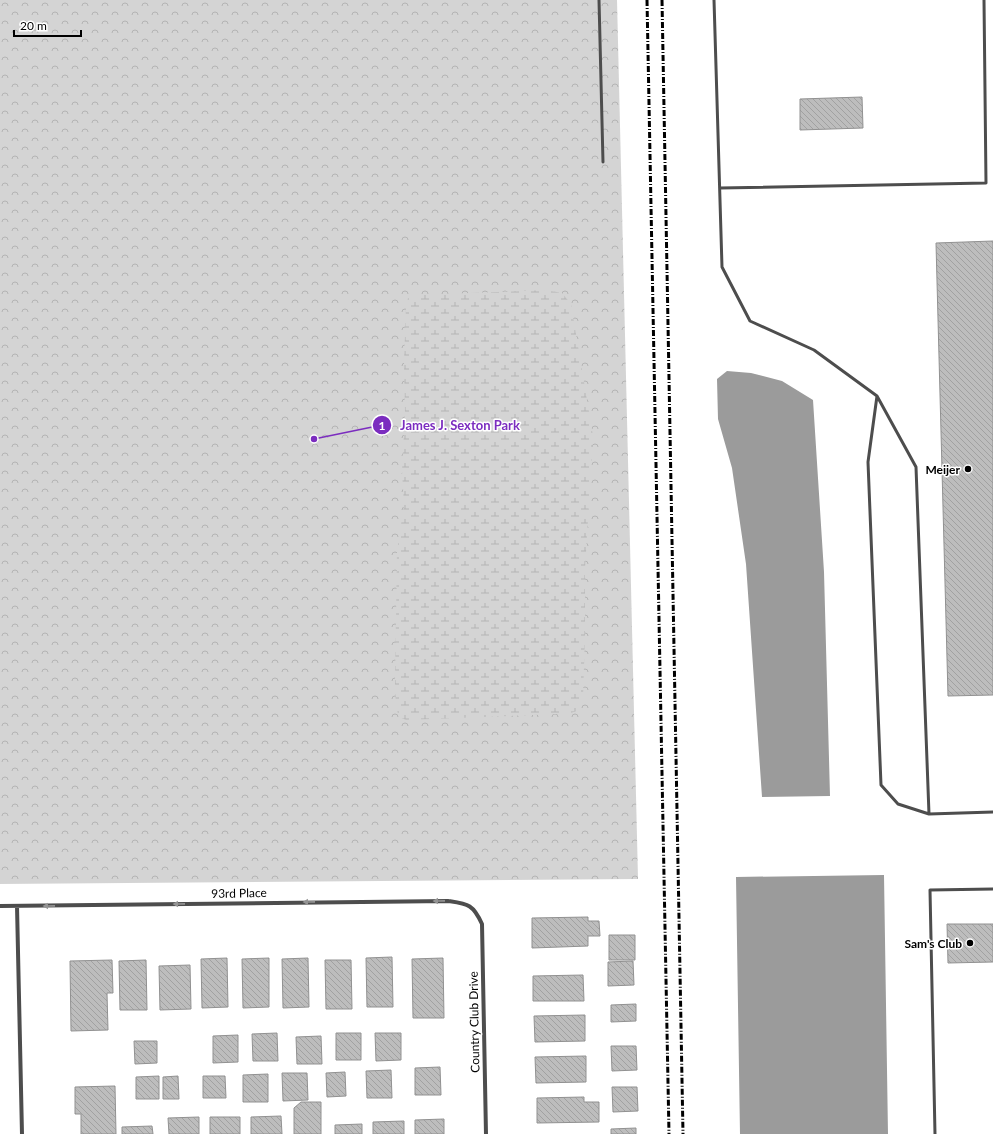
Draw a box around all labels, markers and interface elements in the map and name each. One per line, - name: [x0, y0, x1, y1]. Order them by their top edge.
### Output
- scale bar: [14, 12, 81, 38]
- text: 20 m: [20, 18, 47, 33]
- callout: James J. Sexton Park: [372, 413, 529, 438]
- text: James J. Sexton Park: [400, 417, 520, 433]
- text: 1: [379, 418, 386, 433]
- place label: Meijer: [925, 462, 961, 477]
- marker: Meijer: [963, 464, 973, 474]
- street label: 93rd Place: [211, 885, 267, 901]
- one-way arrow: [432, 898, 445, 904]
- one-way arrow: [302, 899, 315, 905]
- one-way arrow: [172, 901, 185, 907]
- one-way arrow: [42, 903, 55, 909]
- place label: Sam's Club: [904, 936, 962, 951]
- marker: Sam's Club: [965, 938, 975, 948]
- street label: Country Club Drive: [466, 971, 482, 1073]

